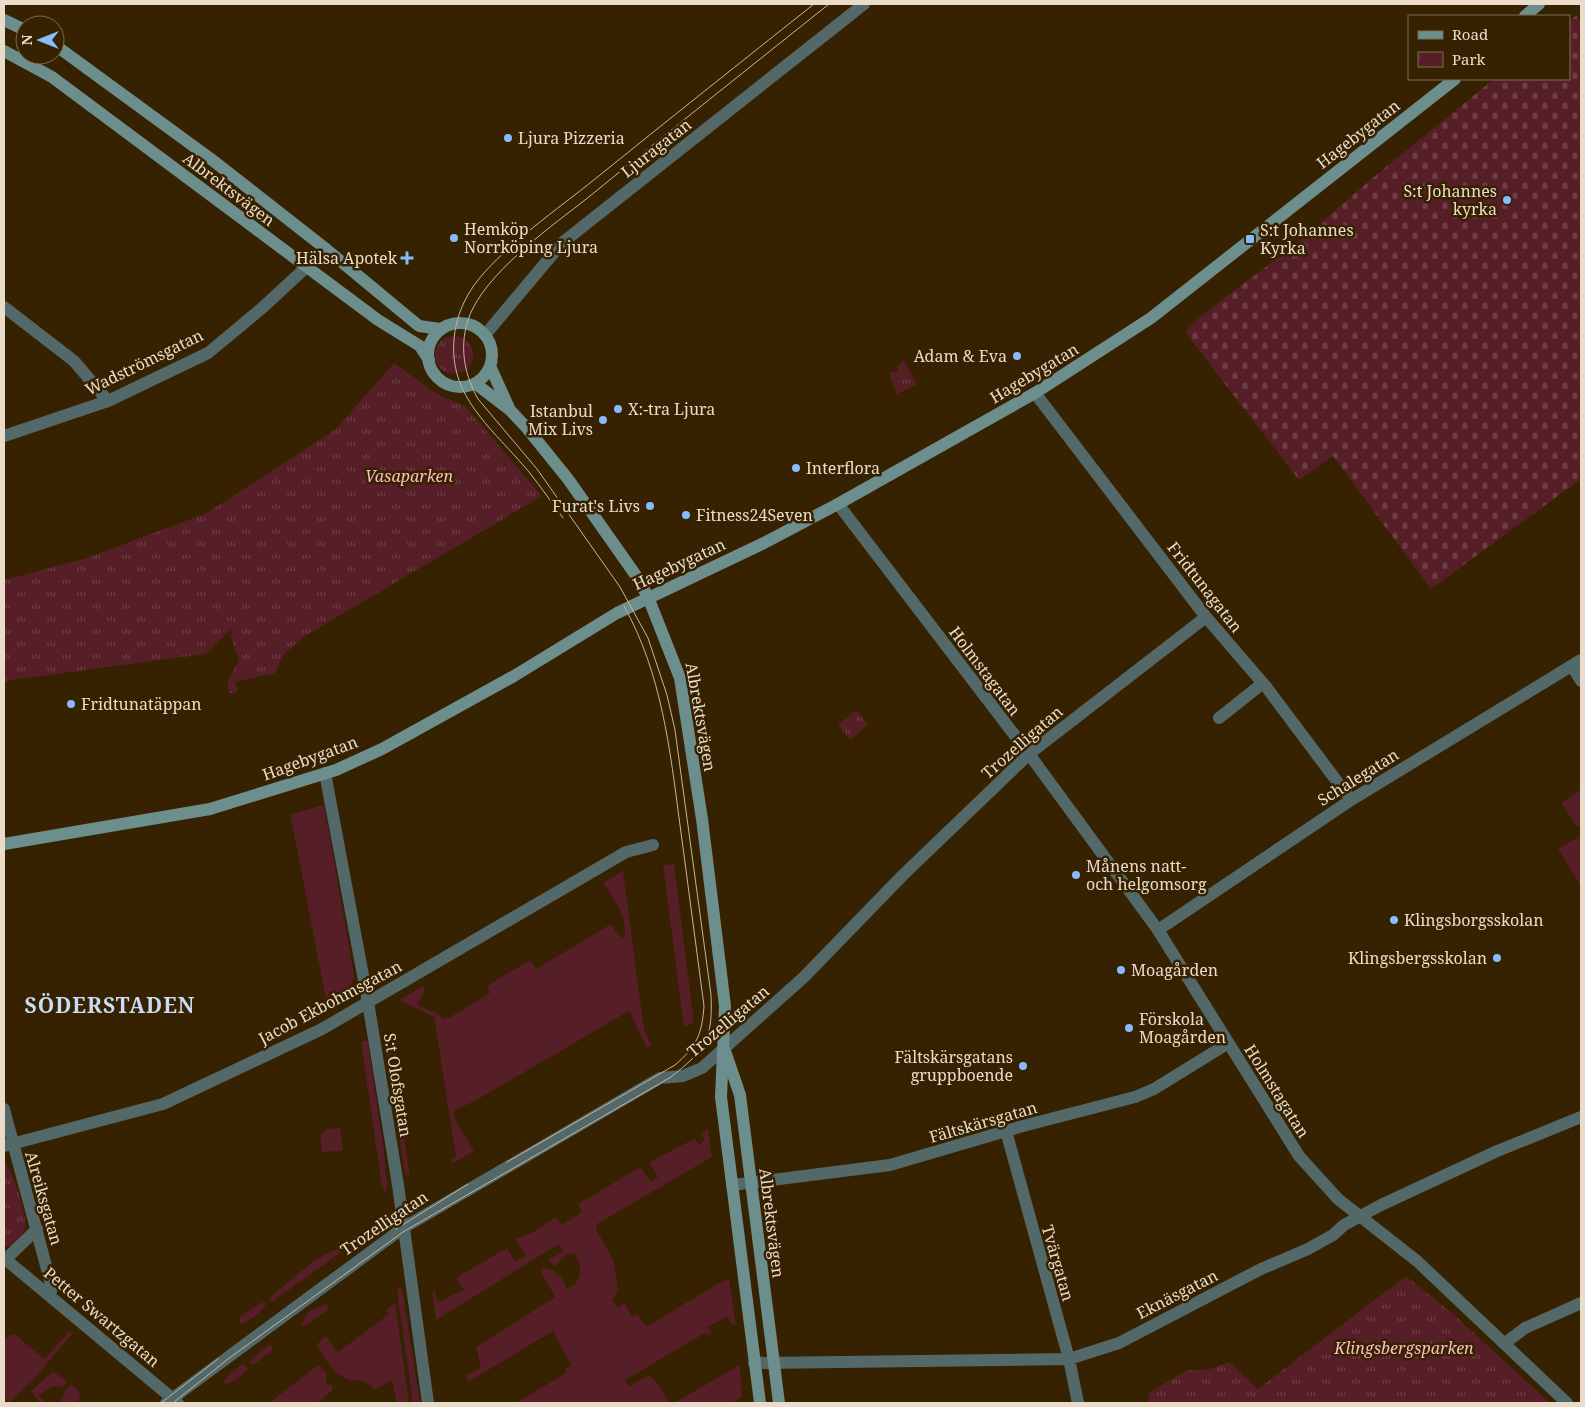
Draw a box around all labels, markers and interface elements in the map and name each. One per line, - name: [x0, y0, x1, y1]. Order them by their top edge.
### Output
- north arrow: [15, 15, 65, 65]
- legend: [1408, 15, 1570, 80]
- text: Road: [1452, 24, 1488, 44]
- text: N: [17, 34, 36, 46]
- text: Park: [1452, 49, 1486, 69]
- street label: Hagebygatan: [1312, 95, 1404, 173]
- street label: Ljuragatan: [616, 114, 696, 182]
- place label: Ljura Pizzeria: [518, 127, 625, 149]
- marker: Ljura Pizzeria: [502, 132, 514, 144]
- street label: Albrektsvägen: [178, 147, 280, 231]
- place label: S:t Johannes kyrka: [1403, 180, 1497, 220]
- marker: S:t Johannes kyrka: [1501, 194, 1513, 206]
- place label: Hemköp Norrköping Ljura: [464, 218, 598, 258]
- place label: S:t Johannes Kyrka: [1260, 219, 1354, 259]
- marker: Hemköp Norrköping Ljura: [448, 232, 460, 244]
- marker: S:t Johannes Kyrka: [1244, 233, 1256, 245]
- place label: Hälsa Apotek: [296, 247, 398, 269]
- marker: Hälsa Apotek: [401, 252, 413, 264]
- street label: Wadströmsgatan: [81, 324, 207, 400]
- street label: Hagebygatan: [985, 338, 1083, 408]
- place label: Adam & Eva: [914, 345, 1007, 367]
- marker: Adam & Eva: [1011, 350, 1023, 362]
- place label: X:-tra Ljura: [628, 398, 715, 420]
- place label: Istanbul Mix Livs: [528, 400, 593, 440]
- marker: X:-tra Ljura: [612, 403, 624, 415]
- marker: Istanbul Mix Livs: [597, 414, 609, 426]
- place label: Interflora: [806, 457, 880, 479]
- marker: Interflora: [790, 462, 802, 474]
- park label: Vasaparken: [365, 465, 453, 487]
- place label: Furat's Livs: [552, 495, 640, 517]
- marker: Furat's Livs: [644, 500, 656, 512]
- place label: Fitness24Seven: [696, 504, 813, 526]
- marker: Fitness24Seven: [680, 509, 692, 521]
- street label: Hagebygatan: [629, 533, 729, 595]
- street label: Fridtunagatan: [1163, 537, 1247, 637]
- street label: Holmstagatan: [944, 622, 1026, 720]
- street label: Albrektsvägen: [681, 661, 721, 773]
- place label: Fridtunatäppan: [81, 693, 202, 715]
- marker: Fridtunatäppan: [65, 698, 77, 710]
- street label: Trozelligatan: [977, 701, 1067, 783]
- street label: Hagebygatan: [259, 731, 361, 785]
- street label: Schalegatan: [1313, 743, 1403, 811]
- place label: Månens natt- och helgomsorg: [1086, 855, 1207, 895]
- marker: Månens natt- och helgomsorg: [1070, 869, 1082, 881]
- place label: Klingsborgsskolan: [1404, 909, 1544, 931]
- marker: Klingsborgsskolan: [1388, 914, 1400, 926]
- place label: Klingsbergsskolan: [1348, 947, 1487, 969]
- marker: Klingsbergsskolan: [1491, 952, 1503, 964]
- street label: Jacob Ekbohmsgatan: [254, 955, 405, 1050]
- place label: Moagården: [1131, 959, 1218, 981]
- marker: Moagården: [1115, 964, 1127, 976]
- street label: Trozelligatan: [682, 980, 774, 1062]
- district label: SÖDERSTADEN: [25, 991, 195, 1019]
- place label: Förskola Moagården: [1139, 1008, 1226, 1048]
- marker: Förskola Moagården: [1123, 1022, 1135, 1034]
- street label: S:t Olofsgatan: [379, 1032, 417, 1138]
- street label: Holmstagatan: [1239, 1040, 1315, 1142]
- place label: Fältskärsgatans gruppboende: [894, 1046, 1013, 1086]
- marker: Fältskärsgatans gruppboende: [1017, 1060, 1029, 1072]
- street label: Fältskärsgatan: [926, 1096, 1040, 1148]
- street label: Alreiksgatan: [20, 1149, 68, 1247]
- street label: Albrektsvägen: [754, 1167, 790, 1279]
- street label: Trozelligatan: [336, 1186, 432, 1260]
- street label: Tvärgatan: [1037, 1222, 1079, 1304]
- street label: Petter Swartzgatan: [39, 1262, 165, 1372]
- street label: Eknäsgatan: [1133, 1264, 1221, 1324]
- park label: Klingsbergsparken: [1333, 1337, 1474, 1359]

